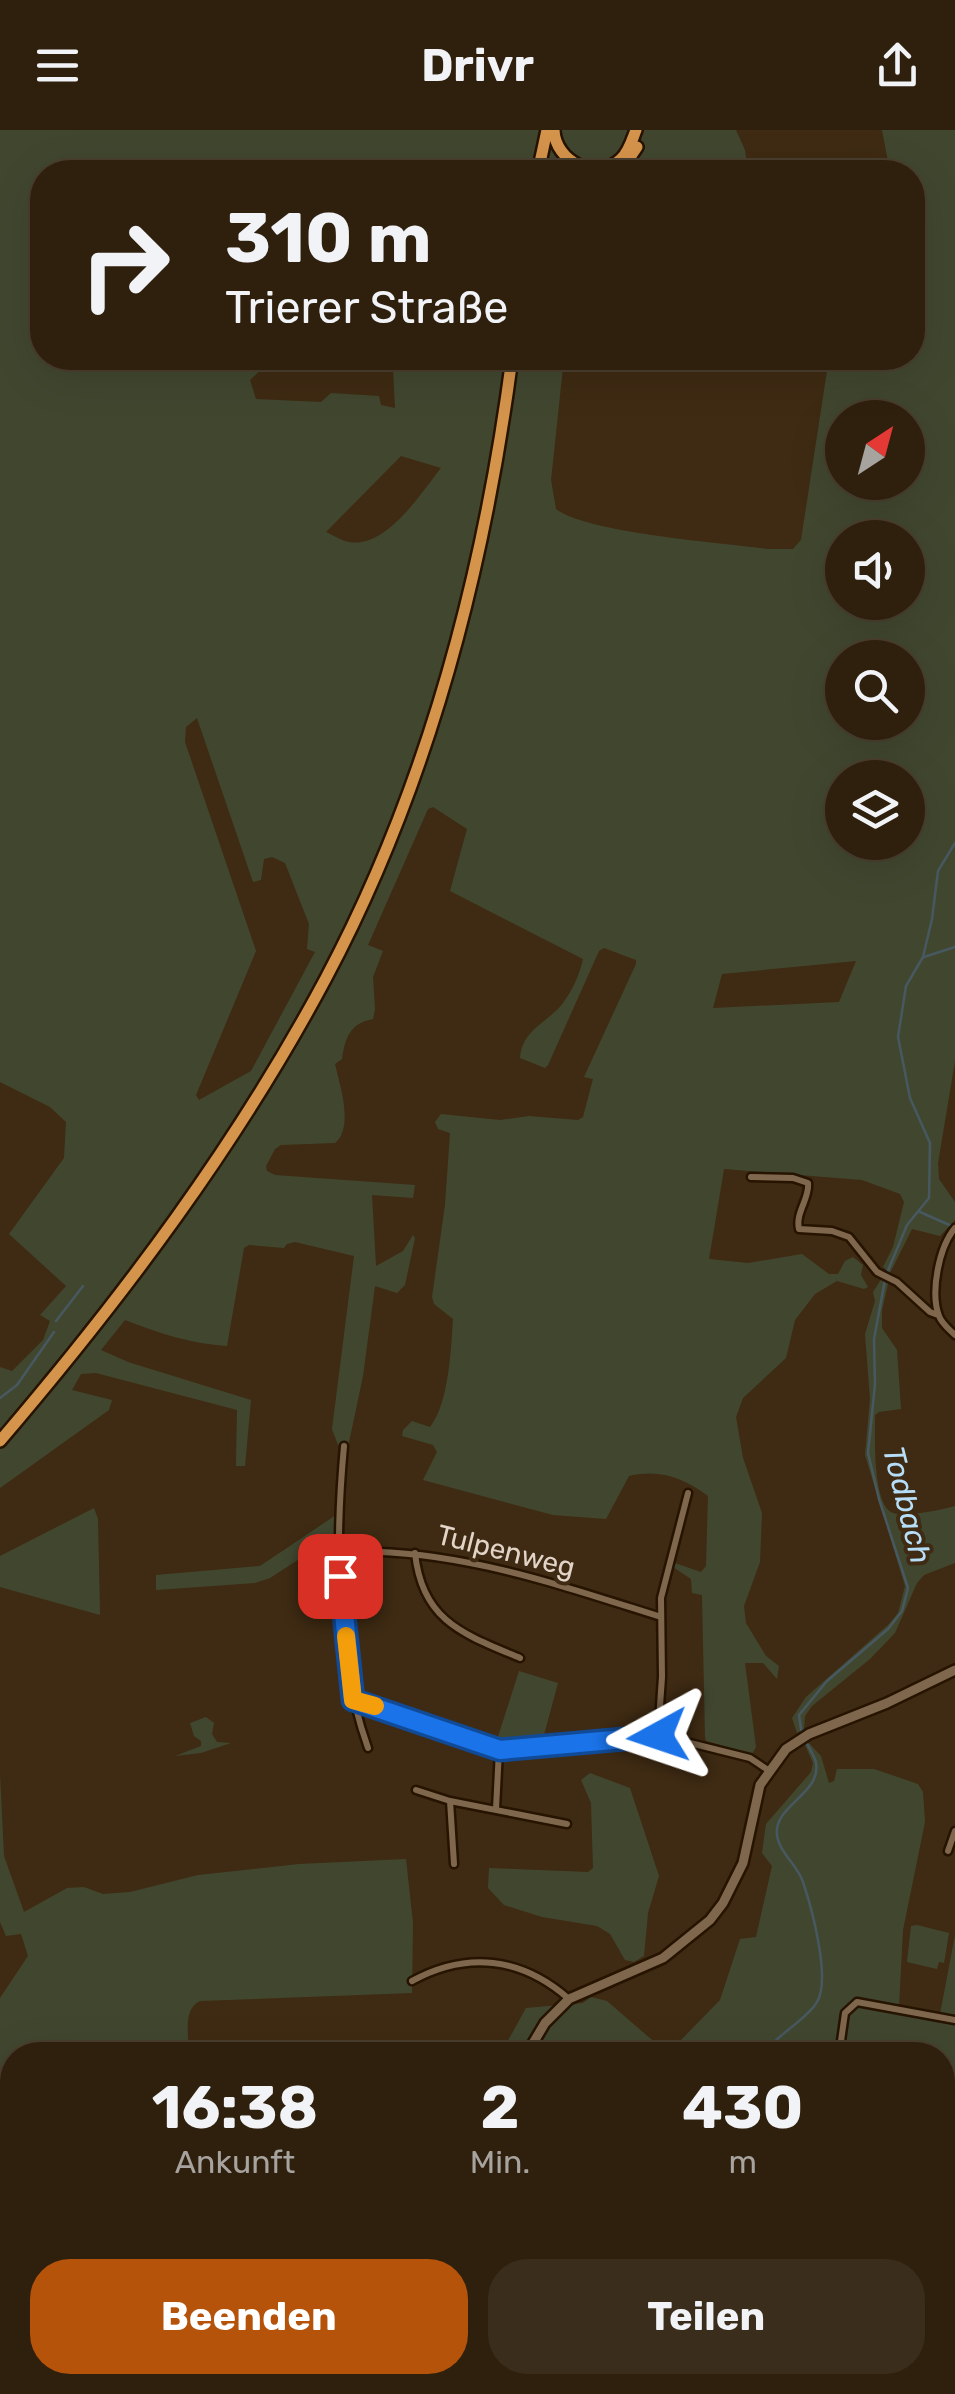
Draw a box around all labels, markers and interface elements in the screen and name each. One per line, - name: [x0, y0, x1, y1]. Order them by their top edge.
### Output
- icon: menu: [30, 38, 85, 93]
- icon: share: [870, 38, 925, 93]
- text: Drivr: [421, 39, 534, 92]
- text: 310 m: [225, 197, 432, 280]
- icon: right: [60, 200, 190, 330]
- text: Trierer Straße: [225, 281, 508, 334]
- north arrow: [825, 400, 925, 500]
- map controls: [825, 400, 925, 860]
- button: sound: [825, 520, 925, 620]
- button: search: [825, 640, 925, 740]
- button: layers: [825, 760, 925, 860]
- water label: Todbach: [875, 1442, 939, 1568]
- street label: Tulpenweg: [433, 1518, 579, 1584]
- pin: [298, 1534, 383, 1619]
- icon: arrive: [313, 1549, 368, 1604]
- position arrow: [606, 1684, 710, 1788]
- text: 16:38: [152, 2072, 318, 2143]
- text: 2: [481, 2072, 520, 2143]
- text: 430: [682, 2072, 803, 2143]
- text: Ankunft: [175, 2143, 295, 2181]
- text: Min.: [470, 2143, 530, 2181]
- text: m: [728, 2143, 757, 2181]
- button: Beenden: [30, 2259, 468, 2374]
- button: Teilen: [488, 2259, 925, 2374]

